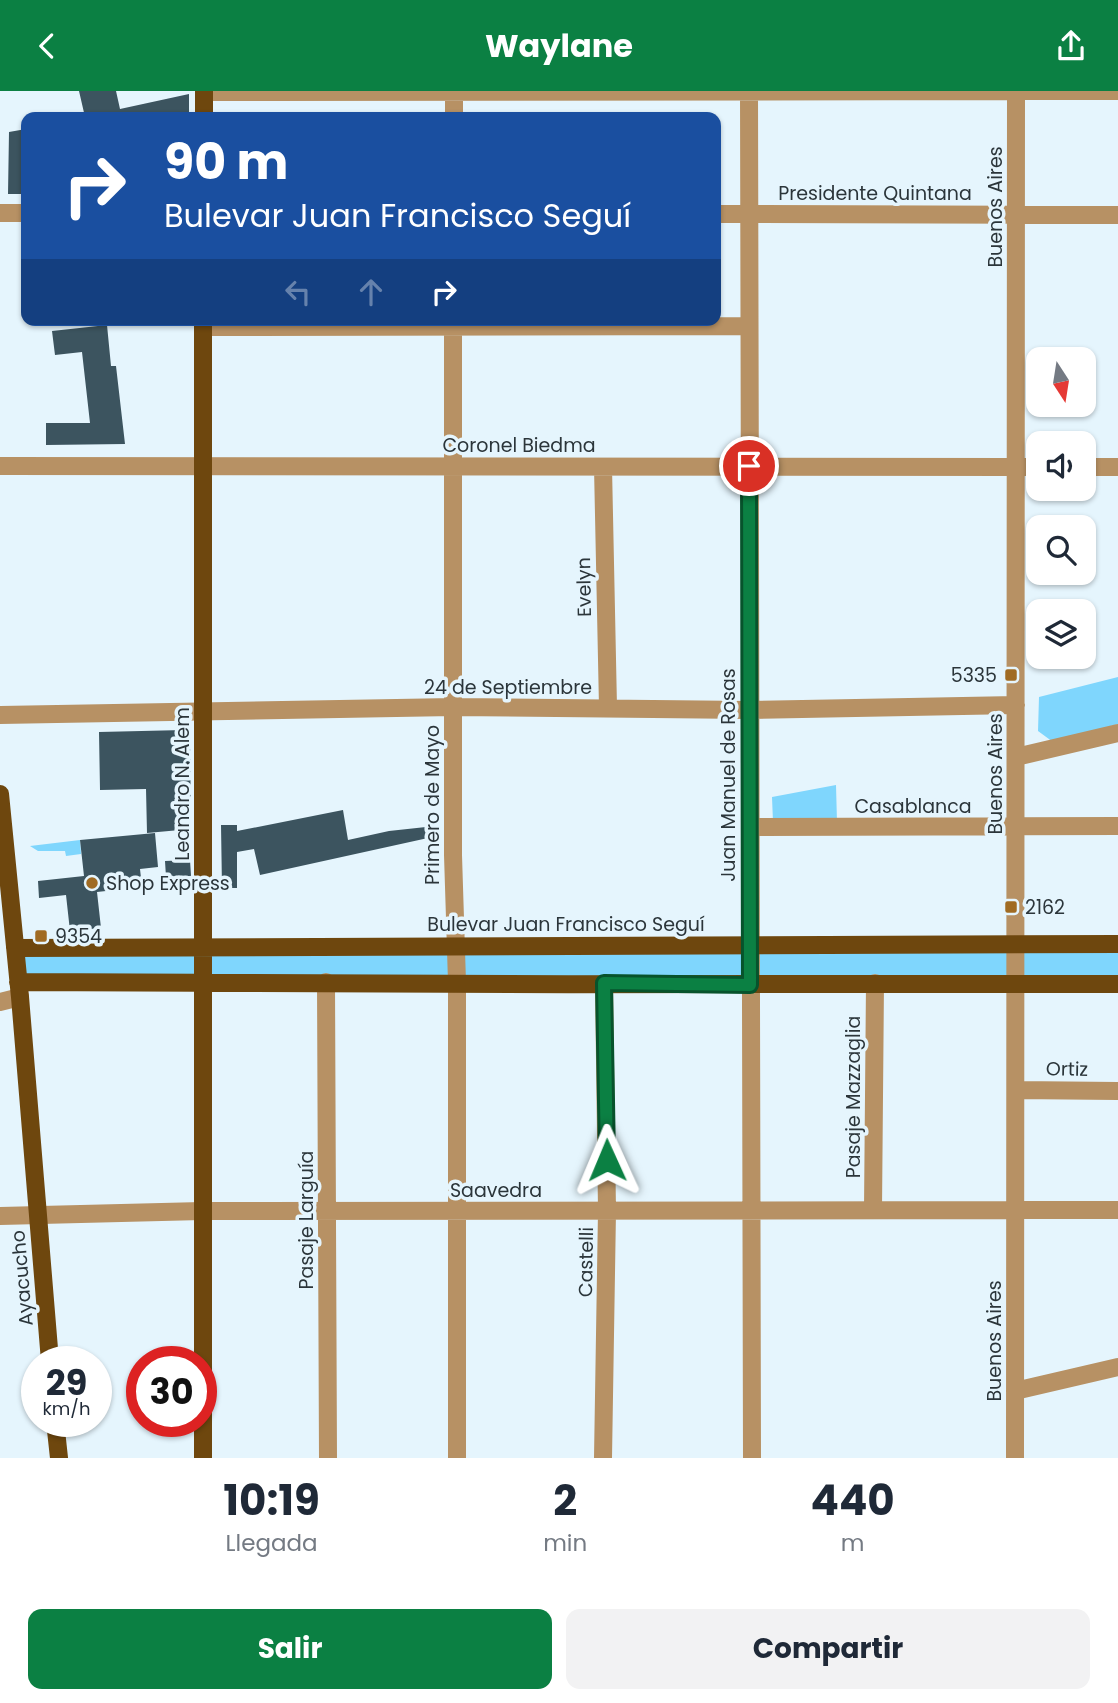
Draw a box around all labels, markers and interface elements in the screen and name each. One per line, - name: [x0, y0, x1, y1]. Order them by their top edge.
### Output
- text: Waylane: [485, 23, 633, 68]
- icon: back: [28, 27, 66, 65]
- icon: share: [1052, 27, 1090, 65]
- text: 90 m: [164, 128, 288, 196]
- icon: right: [49, 140, 140, 231]
- street label: Buenos Aires: [982, 146, 1009, 268]
- street label: Presidente Quintana: [778, 180, 972, 207]
- text: Bulevar Juan Francisco Seguí: [164, 193, 631, 238]
- icon: left: [279, 273, 317, 311]
- icon: ahead: [352, 273, 390, 311]
- icon: right: [425, 273, 463, 311]
- north arrow: [1026, 347, 1096, 417]
- map controls: [1026, 347, 1096, 669]
- button: sound: [1026, 431, 1096, 501]
- street label: Coronel Biedma: [442, 432, 596, 459]
- pin: [719, 436, 779, 496]
- icon: arrive: [730, 447, 768, 485]
- button: search: [1026, 515, 1096, 585]
- street label: Evelyn: [570, 557, 598, 617]
- button: layers: [1026, 599, 1096, 669]
- place label: 5335: [951, 662, 997, 689]
- marker: 5335: [1003, 667, 1019, 683]
- street label: Juan Manuel de Rosas: [715, 668, 742, 882]
- street label: 24 de Septiembre: [424, 674, 592, 701]
- street label: Leandro N. Alem: [169, 707, 196, 861]
- street label: Buenos Aires: [982, 713, 1009, 835]
- street label: Primero de Mayo: [419, 725, 446, 885]
- street label: Casablanca: [854, 793, 972, 820]
- place label: Shop Express: [106, 870, 230, 897]
- marker: Shop Express: [84, 875, 100, 891]
- place label: 2162: [1025, 894, 1065, 921]
- marker: 2162: [1003, 899, 1019, 915]
- street label: Bulevar Juan Francisco Seguí: [427, 911, 705, 938]
- place label: 9354: [55, 923, 102, 950]
- marker: 9354: [33, 928, 49, 944]
- street label: Pasaje Mazzaglia: [840, 1016, 867, 1178]
- street label: Ortiz: [1046, 1055, 1088, 1083]
- position arrow: [570, 1123, 644, 1197]
- street label: Pasaje Larguía: [293, 1151, 320, 1289]
- street label: Saavedra: [450, 1177, 542, 1204]
- street label: Castelli: [572, 1227, 600, 1297]
- street label: Ayacucho: [4, 1229, 40, 1327]
- street label: Buenos Aires: [981, 1280, 1008, 1402]
- speed limit sign: 30: [126, 1346, 217, 1437]
- text: 29: [46, 1358, 87, 1407]
- text: km/h: [43, 1396, 90, 1421]
- text: 10:19: [223, 1471, 320, 1530]
- text: 2: [553, 1471, 577, 1530]
- text: 440: [810, 1471, 895, 1530]
- text: Llegada: [226, 1527, 318, 1559]
- text: min: [543, 1527, 587, 1559]
- text: m: [841, 1527, 864, 1559]
- button: Salir: [28, 1609, 552, 1689]
- button: Compartir: [566, 1609, 1090, 1689]

